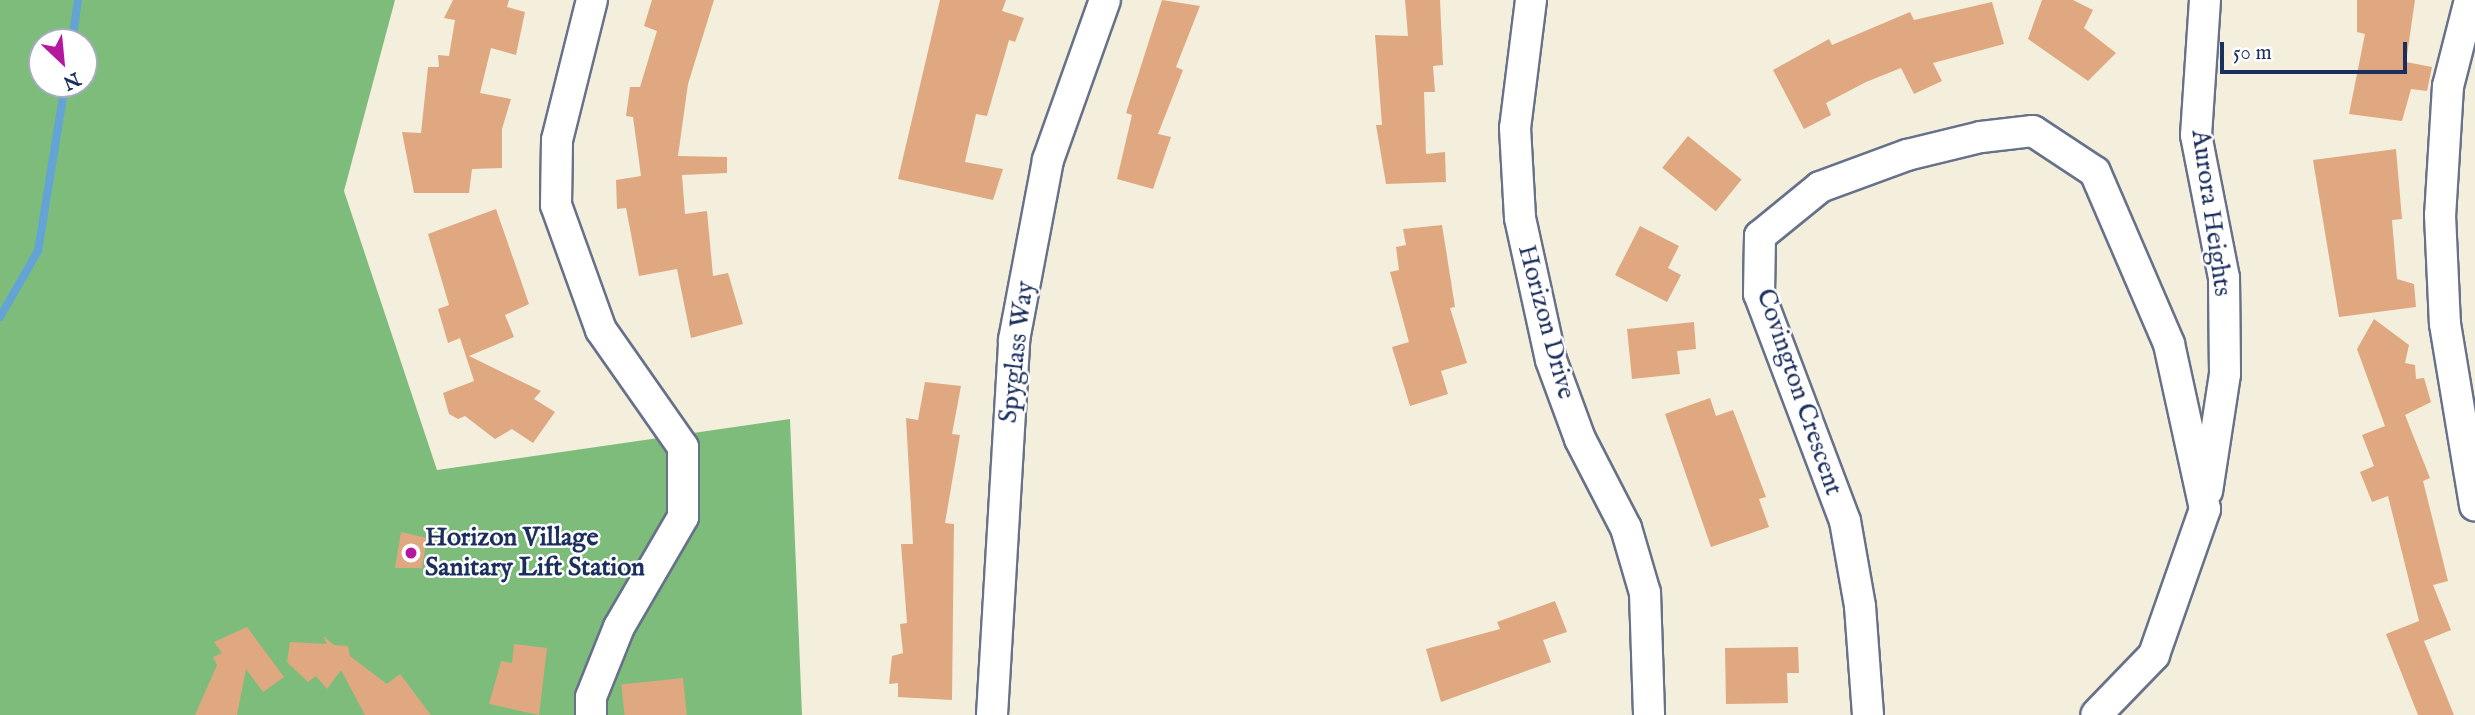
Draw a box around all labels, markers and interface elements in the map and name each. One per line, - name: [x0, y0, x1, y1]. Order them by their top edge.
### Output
- north arrow: [28, 28, 98, 98]
- scale bar: [2223, 28, 2410, 72]
- text: 50 m: [2233, 40, 2272, 67]
- text: N: [59, 66, 84, 94]
- street label: Aurora Heights: [2184, 128, 2238, 298]
- street label: Horizon Drive: [1510, 241, 1582, 403]
- street label: Spyglass Way: [993, 279, 1041, 425]
- street label: Covington Crescent: [1749, 285, 1849, 499]
- place label: Horizon Village Sanitary Lift Station: [425, 522, 645, 584]
- marker: Horizon Village Sanitary Lift Station: [403, 545, 419, 561]

